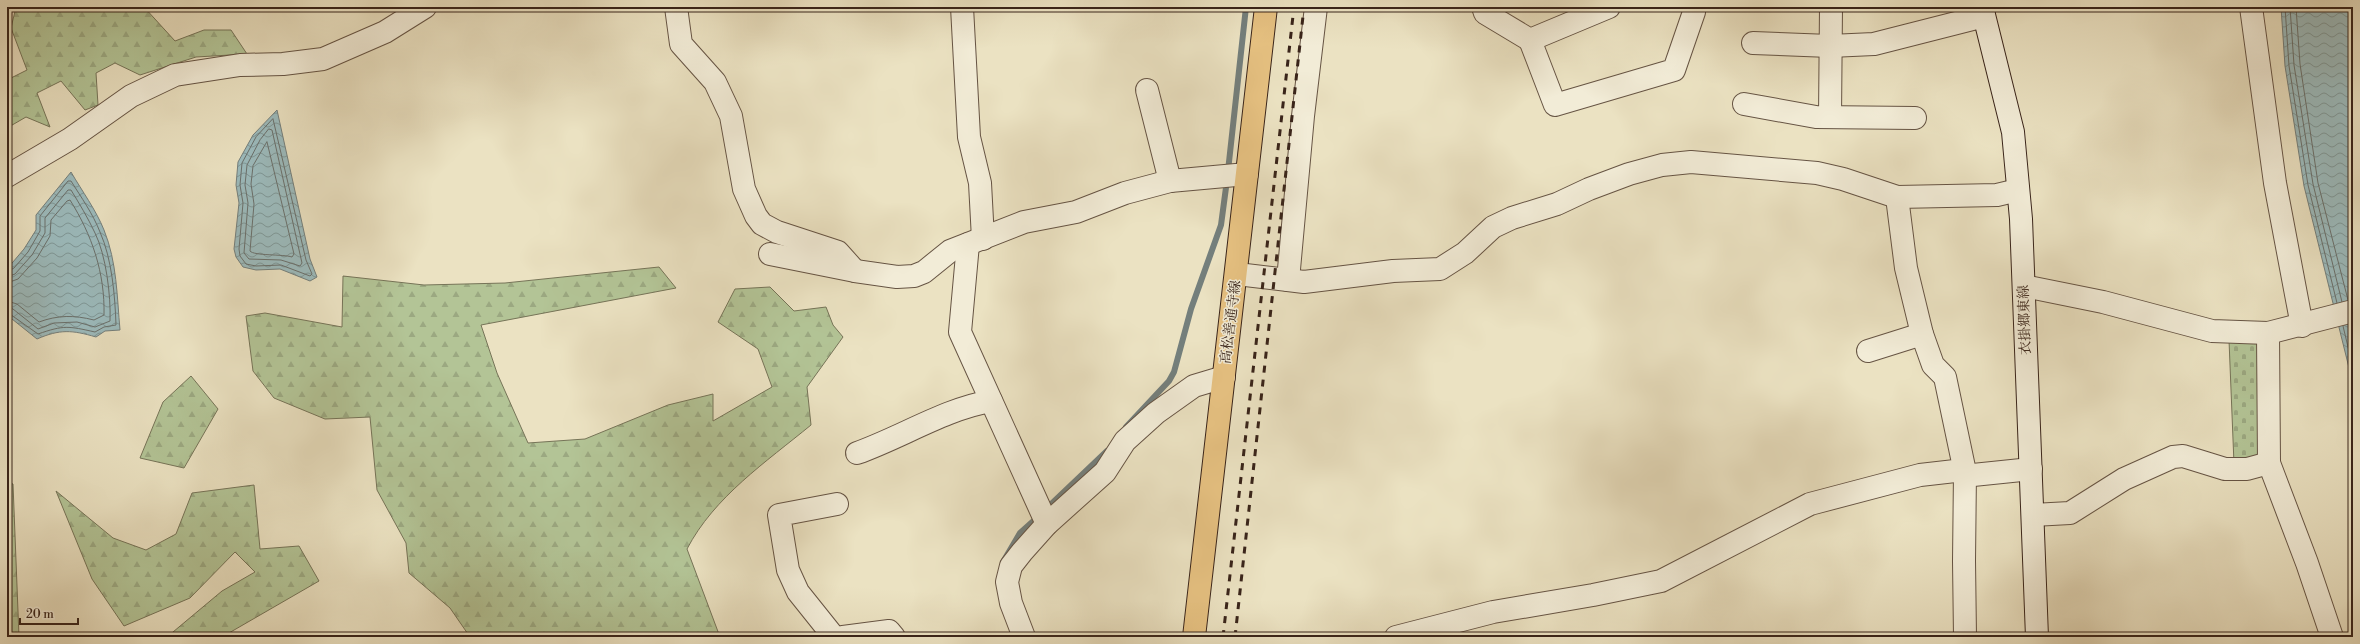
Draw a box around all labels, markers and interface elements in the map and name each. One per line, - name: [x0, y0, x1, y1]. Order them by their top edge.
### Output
- street label: 高松善通寺線: [1217, 279, 1245, 365]
- street label: 衣掛郷東線: [2015, 285, 2035, 355]
- scale bar: [20, 600, 78, 626]
- text: 20 m: [26, 607, 54, 622]

